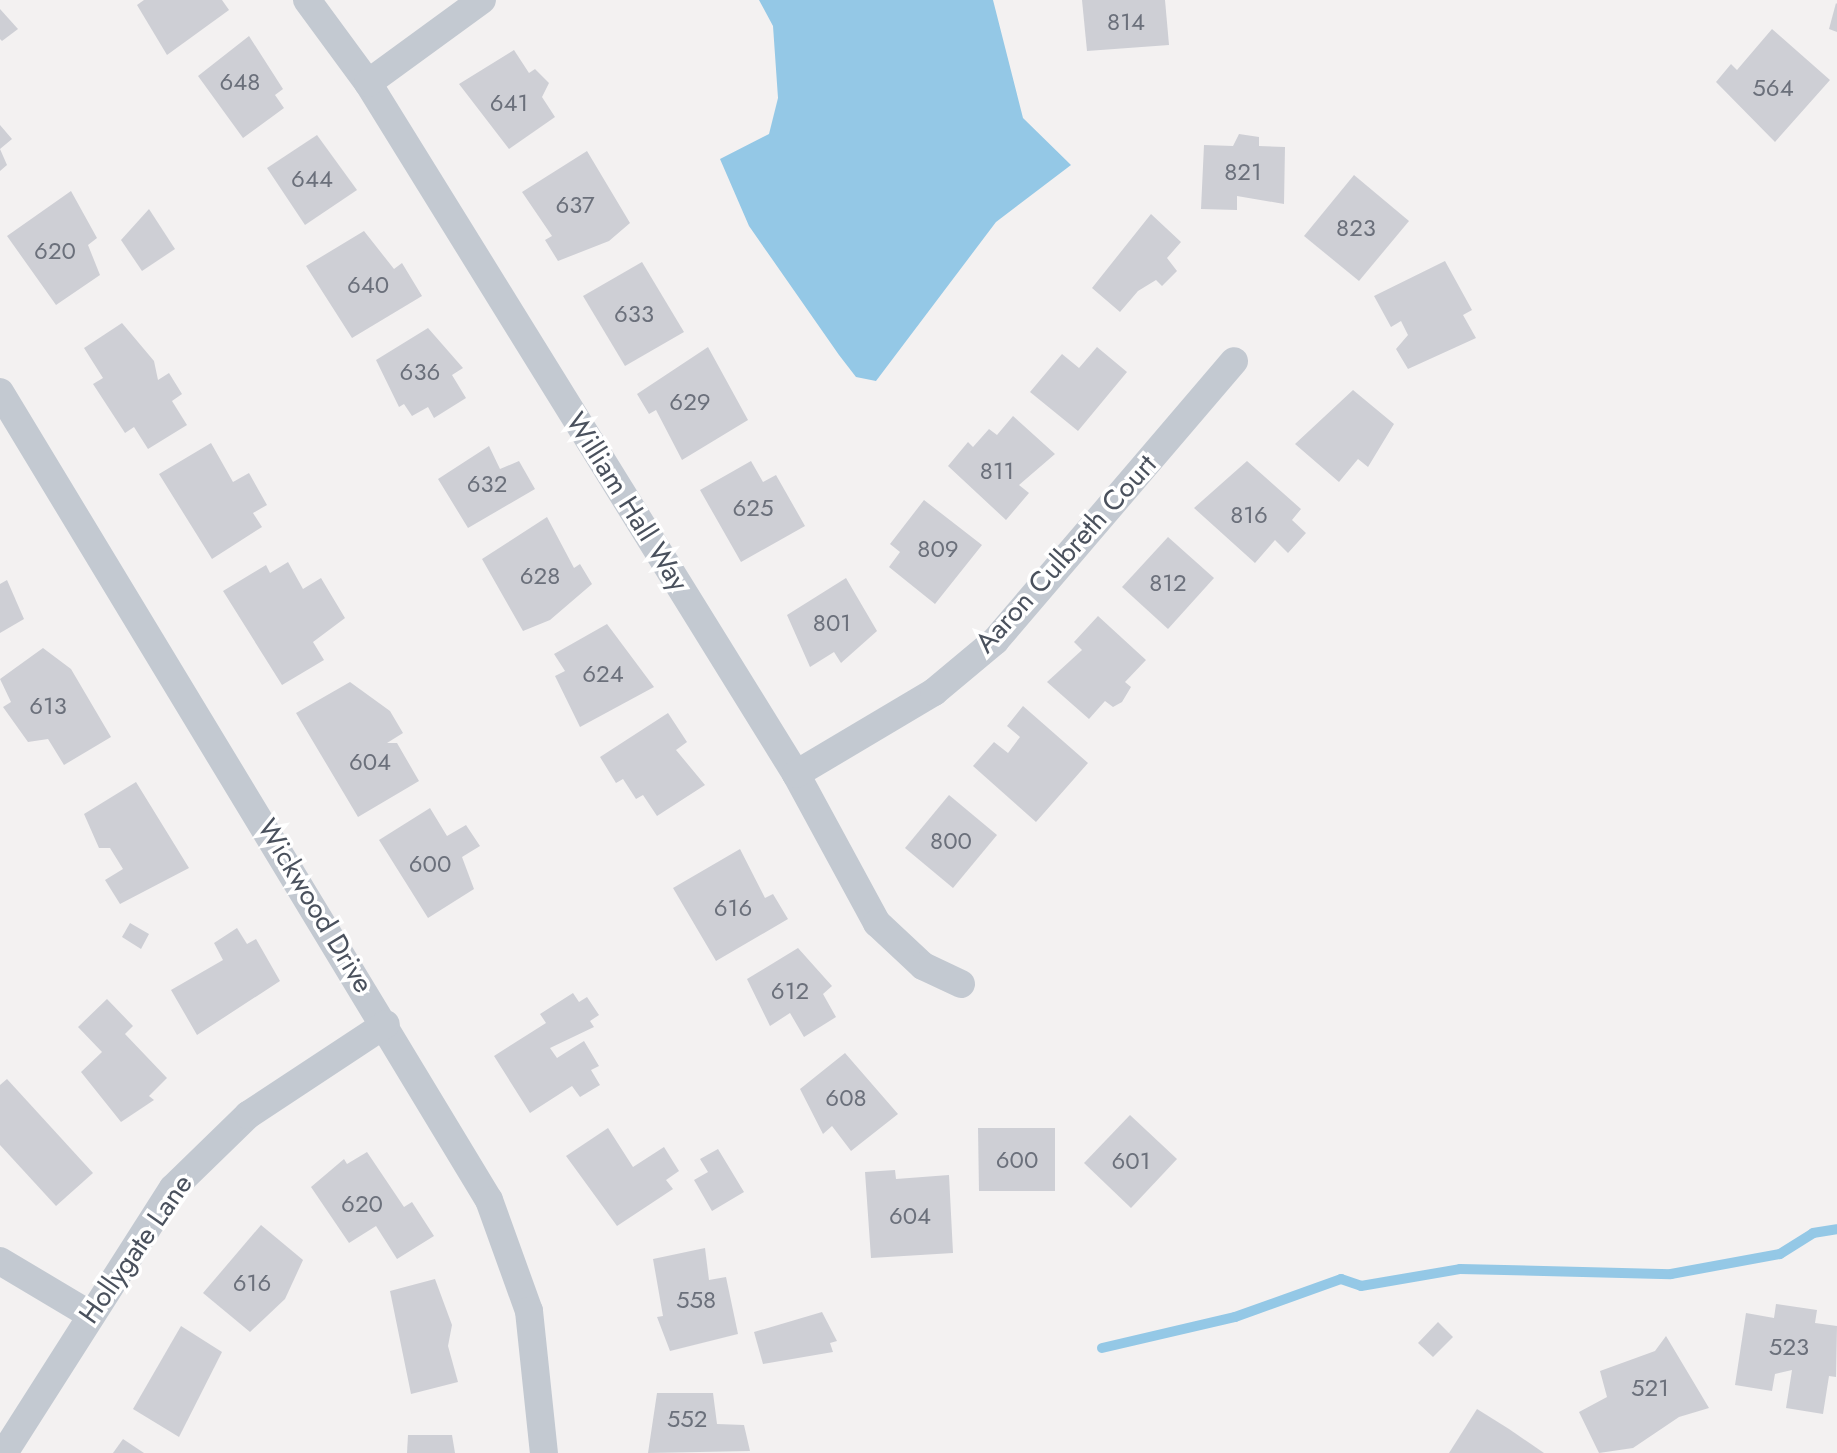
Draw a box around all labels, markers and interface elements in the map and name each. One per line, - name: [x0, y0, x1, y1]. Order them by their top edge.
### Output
- house number: 814: [1107, 8, 1145, 36]
- house number: 648: [220, 68, 260, 96]
- house number: 564: [1752, 74, 1794, 102]
- house number: 641: [490, 89, 528, 117]
- house number: 821: [1224, 158, 1262, 186]
- house number: 644: [291, 165, 333, 193]
- house number: 637: [555, 191, 595, 219]
- house number: 823: [1336, 214, 1376, 242]
- house number: 620: [34, 237, 76, 265]
- house number: 640: [347, 271, 389, 299]
- house number: 633: [614, 300, 654, 328]
- house number: 636: [400, 358, 440, 386]
- house number: 629: [669, 388, 711, 416]
- street label: William Hall Way: [559, 407, 695, 597]
- street label: Aaron Culbreth Court: [968, 448, 1164, 660]
- house number: 811: [980, 457, 1014, 485]
- house number: 632: [467, 470, 507, 498]
- house number: 625: [732, 494, 774, 522]
- house number: 816: [1230, 501, 1268, 529]
- house number: 809: [917, 535, 959, 563]
- house number: 628: [520, 562, 560, 590]
- house number: 812: [1149, 569, 1187, 597]
- house number: 801: [813, 609, 851, 637]
- house number: 624: [582, 660, 624, 688]
- house number: 613: [29, 692, 67, 720]
- house number: 604: [349, 748, 391, 776]
- street label: Wickwood Drive: [250, 813, 380, 999]
- house number: 800: [930, 827, 972, 855]
- house number: 600: [409, 850, 451, 878]
- house number: 616: [714, 894, 752, 922]
- house number: 612: [771, 977, 809, 1005]
- house number: 608: [825, 1084, 867, 1112]
- house number: 600: [996, 1146, 1038, 1174]
- house number: 601: [1111, 1147, 1151, 1175]
- street label: Hollygate Lane: [72, 1168, 200, 1330]
- house number: 620: [341, 1190, 383, 1218]
- house number: 604: [889, 1202, 931, 1230]
- house number: 616: [233, 1269, 271, 1297]
- house number: 558: [676, 1286, 716, 1314]
- house number: 523: [1769, 1333, 1809, 1361]
- house number: 521: [1631, 1374, 1669, 1402]
- house number: 552: [667, 1405, 707, 1433]

